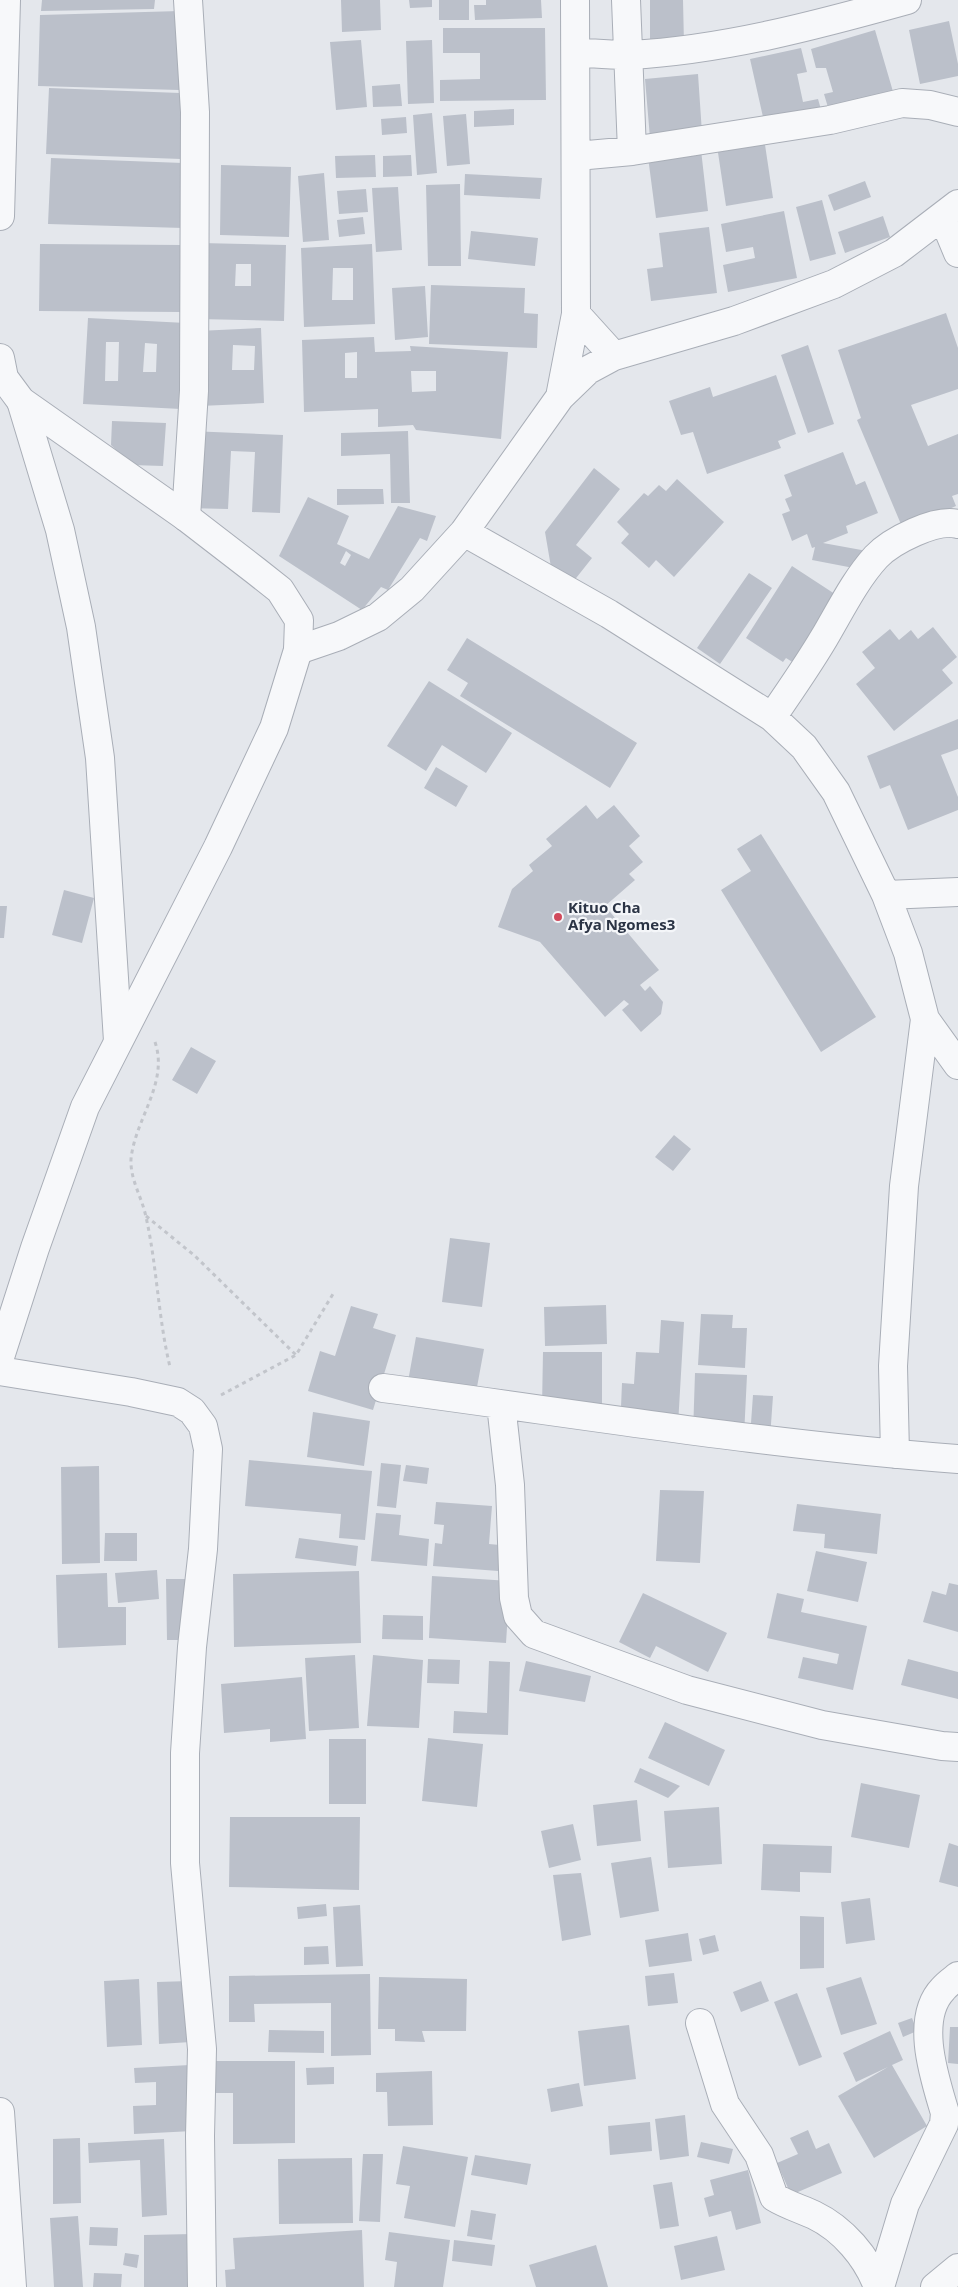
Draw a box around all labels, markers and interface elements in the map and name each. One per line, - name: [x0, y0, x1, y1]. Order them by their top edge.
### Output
- place label: Kituo Cha Afya Ngomes3: [568, 897, 675, 934]
- marker: Kituo Cha Afya Ngomes3: [552, 911, 564, 923]

